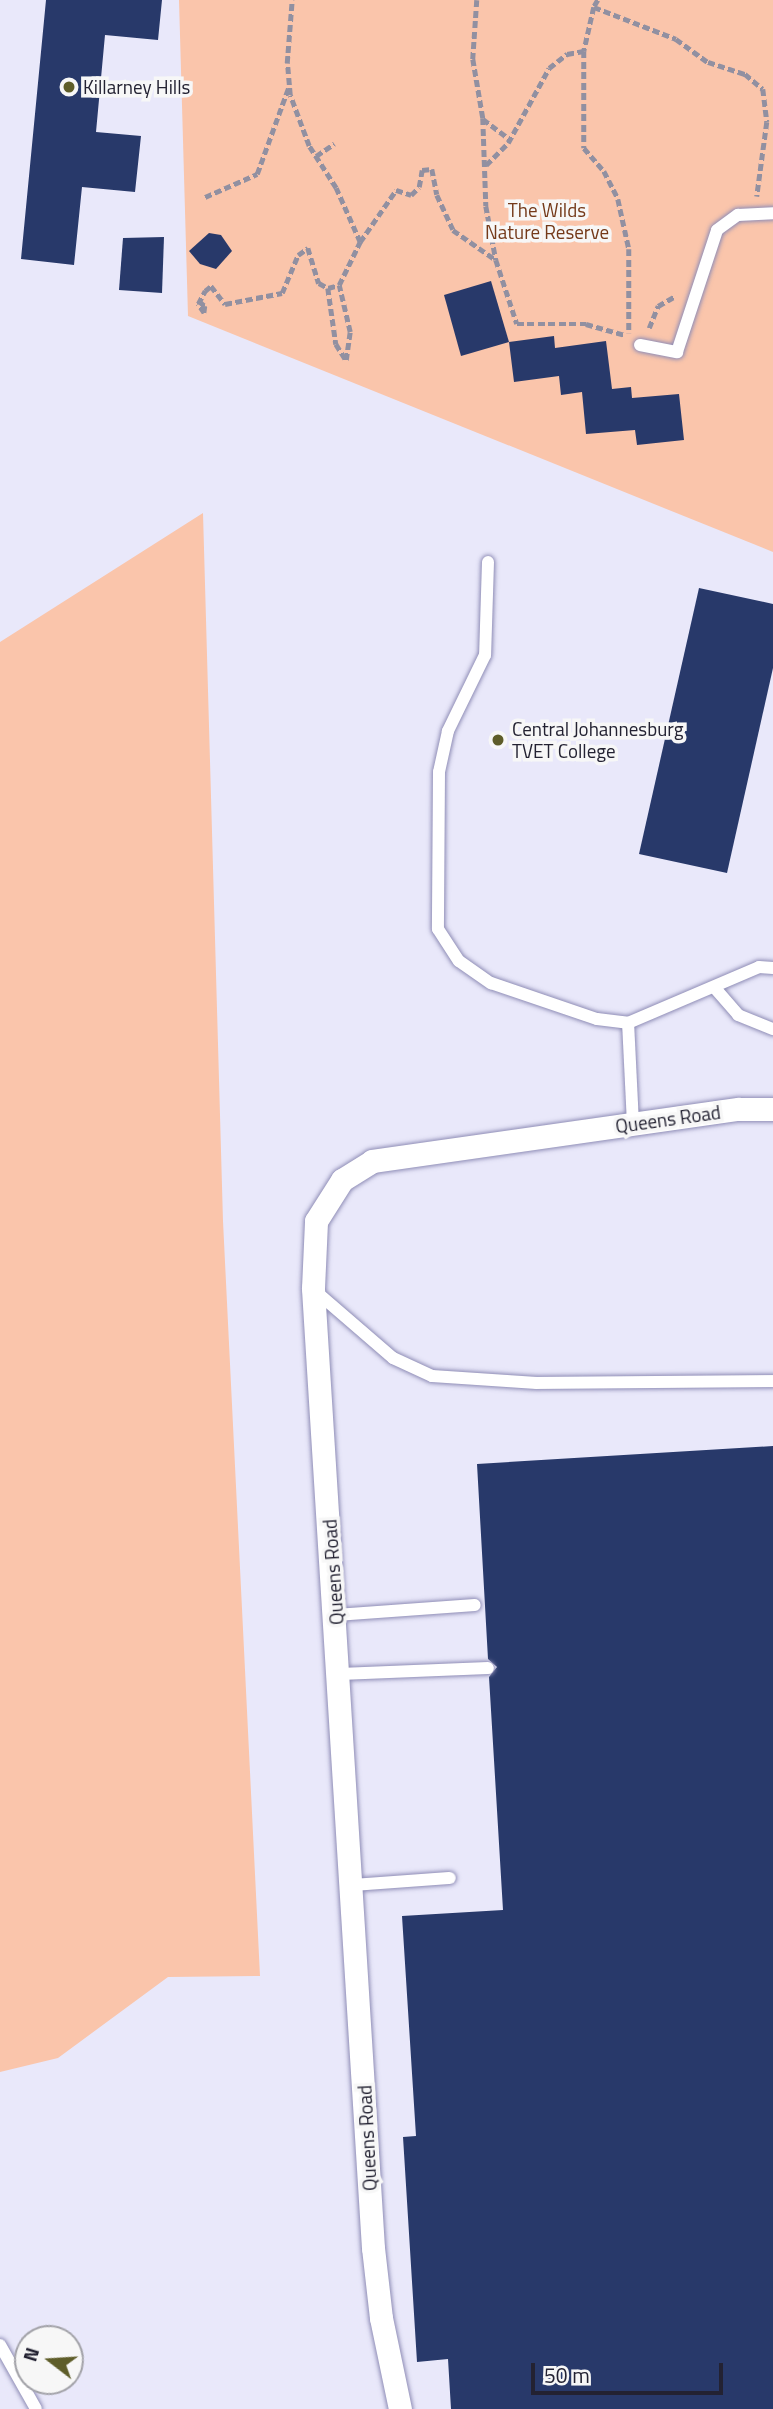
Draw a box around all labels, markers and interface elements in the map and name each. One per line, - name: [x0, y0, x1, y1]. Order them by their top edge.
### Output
- place label: Killarney Hills: [83, 76, 190, 98]
- marker: Killarney Hills: [61, 79, 77, 95]
- park label: The Wilds Nature Reserve: [485, 199, 609, 243]
- place label: Central Johannesburg TVET College: [512, 718, 683, 762]
- marker: Central Johannesburg TVET College: [490, 732, 506, 748]
- street label: Queens Road: [614, 1100, 722, 1138]
- street label: Queens Road: [318, 1518, 348, 1626]
- street label: Queens Road: [353, 2084, 381, 2192]
- north arrow: [14, 2325, 84, 2395]
- text: N: [15, 2344, 46, 2365]
- scale bar: [535, 2350, 728, 2394]
- text: 50 m: [544, 2359, 590, 2391]

